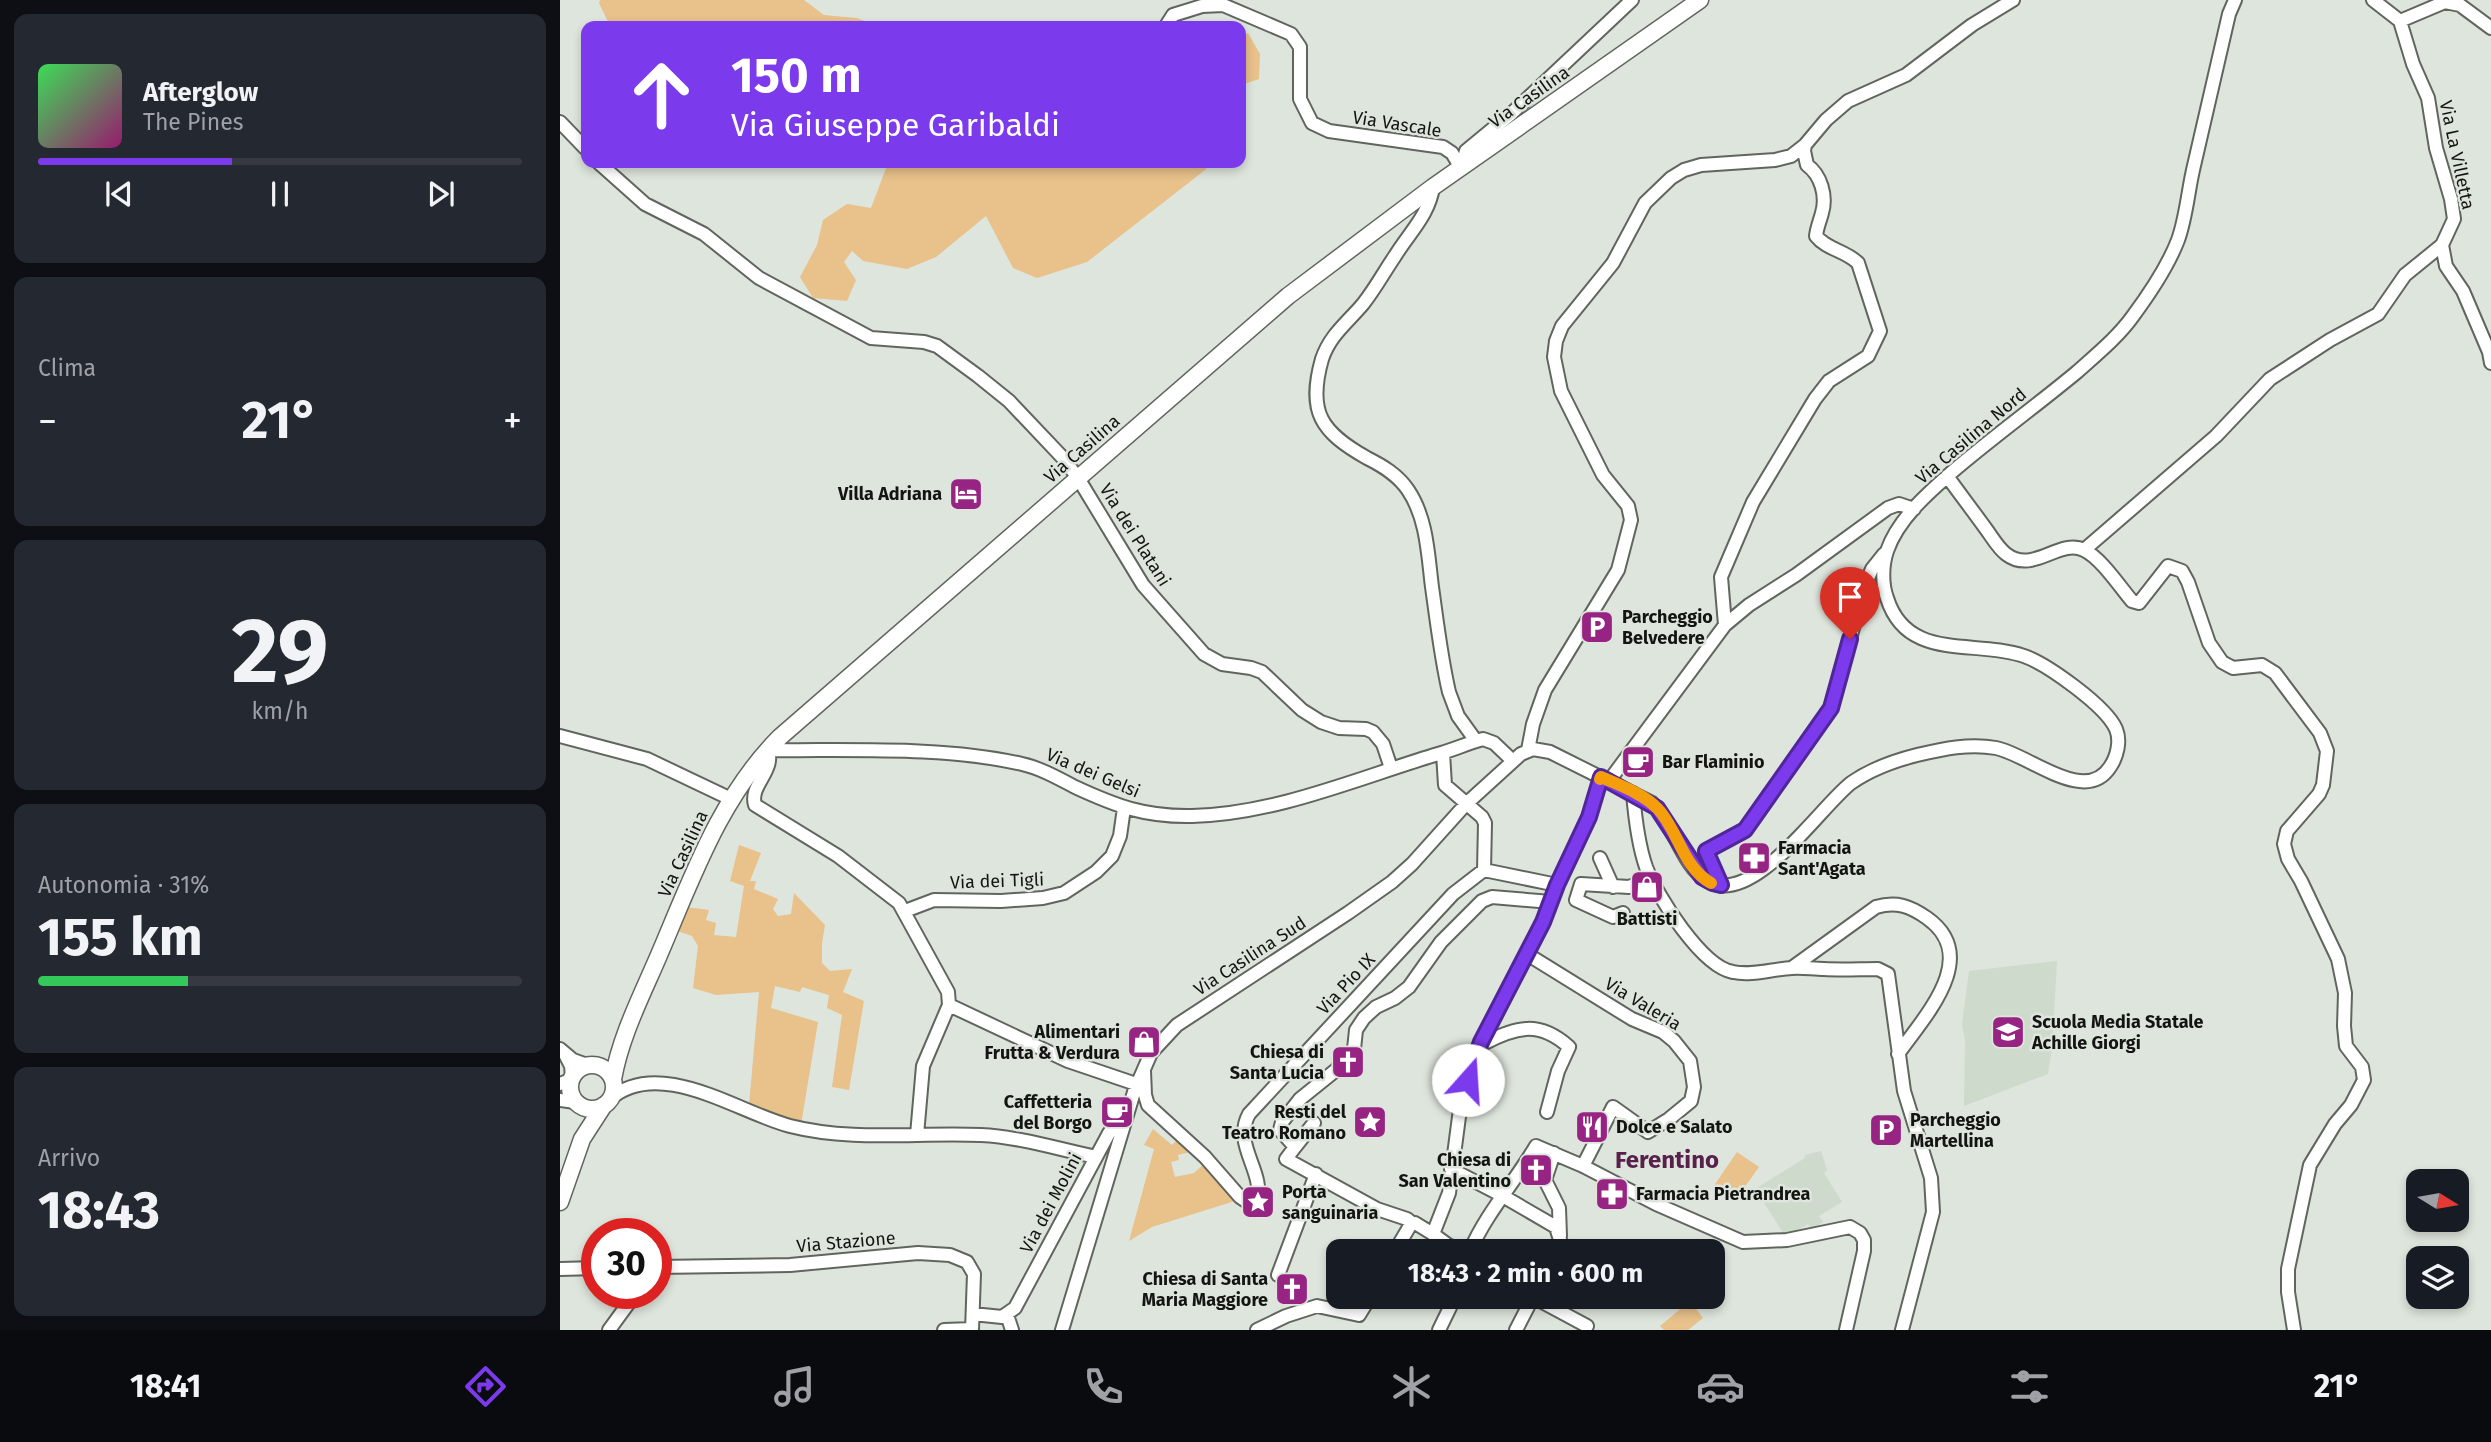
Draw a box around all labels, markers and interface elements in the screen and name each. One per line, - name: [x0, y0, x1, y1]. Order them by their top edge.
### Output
- text: 150 m: [731, 46, 862, 105]
- icon: ahead: [616, 49, 707, 140]
- street label: Via Casilina: [1484, 61, 1574, 133]
- text: Afterglow: [143, 77, 258, 108]
- street label: Via La Villetta: [2435, 98, 2479, 212]
- text: Via Giuseppe Garibaldi: [731, 106, 1060, 144]
- street label: Via Vascale: [1351, 106, 1443, 142]
- text: The Pines: [143, 108, 244, 136]
- icon: previous: [100, 175, 138, 213]
- icon: pause: [261, 175, 299, 213]
- icon: next: [422, 175, 460, 213]
- text: Clima: [38, 354, 96, 382]
- street label: Via Casilina Nord: [1911, 383, 2031, 489]
- text: 21°: [242, 389, 319, 452]
- text: −: [38, 398, 57, 444]
- text: +: [503, 398, 522, 444]
- street label: Via Casilina: [1040, 410, 1124, 488]
- hotel icon: Villa Adriana: [947, 475, 985, 513]
- street label: Via dei Platani: [1095, 480, 1175, 590]
- place label: Villa Adriana: [837, 483, 942, 505]
- pin: [1820, 567, 1880, 639]
- icon: arrive: [1831, 578, 1869, 616]
- text: 29: [231, 597, 329, 706]
- place label: Parcheggio Belvedere: [1622, 606, 1713, 649]
- parking icon: Parcheggio Belvedere: [1578, 608, 1616, 646]
- text: km/h: [252, 697, 308, 725]
- street label: Via dei Gelsi: [1043, 743, 1143, 803]
- cafe icon: Bar Flaminio: [1619, 743, 1657, 781]
- place label: Bar Flaminio: [1662, 751, 1764, 773]
- street label: Via Casilina: [653, 807, 713, 901]
- place label: Farmacia Sant'Agata: [1778, 837, 1866, 880]
- pharmacy icon: Farmacia Sant'Agata: [1735, 839, 1773, 877]
- street label: Via dei Tigli: [950, 868, 1044, 894]
- shop icon: Battisti: [1628, 868, 1666, 906]
- text: Autonomia · 31%: [38, 871, 209, 899]
- text: 155 km: [38, 906, 203, 969]
- place label: Battisti: [1617, 908, 1677, 930]
- street label: Via Casilina Sud: [1190, 912, 1310, 1000]
- street label: Via Pio IX: [1312, 949, 1380, 1019]
- street label: Via Valeria: [1601, 973, 1685, 1035]
- place label: Scuola Media Statale Achille Giorgi: [2031, 1011, 2204, 1054]
- school or university icon: Scuola Media Statale Achille Giorgi: [1989, 1013, 2027, 1051]
- place label: Alimentari Frutta & Verdura: [985, 1021, 1120, 1064]
- shop icon: Alimentari Frutta & Verdura: [1125, 1023, 1163, 1061]
- place label: Chiesa di Santa Lucia: [1230, 1041, 1324, 1084]
- church icon: Chiesa di Santa Lucia: [1329, 1043, 1367, 1081]
- position arrow: [1431, 1043, 1505, 1117]
- place label: Caffetteria del Borgo: [1004, 1091, 1092, 1134]
- cafe icon: Caffetteria del Borgo: [1098, 1093, 1136, 1131]
- place label: Resti del Teatro Romano: [1222, 1101, 1347, 1144]
- place icon: Resti del Teatro Romano: [1351, 1103, 1389, 1141]
- restaurant icon: Dolce e Salato: [1573, 1108, 1611, 1146]
- place label: Parcheggio Martellina: [1910, 1109, 2001, 1152]
- parking icon: Parcheggio Martellina: [1867, 1111, 1905, 1149]
- place label: Dolce e Salato: [1616, 1116, 1732, 1138]
- text: Arrivo: [38, 1144, 100, 1172]
- district label: Ferentino: [1615, 1146, 1719, 1174]
- street label: Via dei Molini: [1015, 1149, 1087, 1257]
- place label: Chiesa di San Valentino: [1398, 1149, 1511, 1192]
- church icon: Chiesa di San Valentino: [1517, 1151, 1555, 1189]
- north arrow: [2406, 1169, 2469, 1232]
- map controls: [2406, 1169, 2469, 1309]
- pharmacy icon: Farmacia Pietrandrea: [1593, 1175, 1631, 1213]
- text: 18:43: [38, 1179, 160, 1242]
- place label: Porta sanguinaria: [1282, 1181, 1378, 1224]
- place icon: Porta sanguinaria: [1239, 1183, 1277, 1221]
- place label: Farmacia Pietrandrea: [1636, 1183, 1811, 1205]
- speed limit sign: 30: [581, 1218, 672, 1309]
- street label: Via Stazione: [796, 1227, 896, 1257]
- button: layers: [2406, 1246, 2469, 1309]
- text: 18:43 · 2 min · 600 m: [1408, 1258, 1643, 1289]
- place label: Chiesa di Santa Maria Maggiore: [1142, 1268, 1268, 1311]
- church icon: Chiesa di Santa Maria Maggiore: [1273, 1270, 1311, 1308]
- icon: directions: [461, 1362, 510, 1411]
- icon: music: [770, 1362, 819, 1411]
- icon: phone: [1079, 1362, 1128, 1411]
- icon: climate: [1387, 1362, 1436, 1411]
- icon: car: [1696, 1362, 1745, 1411]
- icon: filters: [2005, 1362, 2054, 1411]
- text: 18:41: [130, 1367, 201, 1405]
- text: 21°: [2314, 1367, 2361, 1405]

